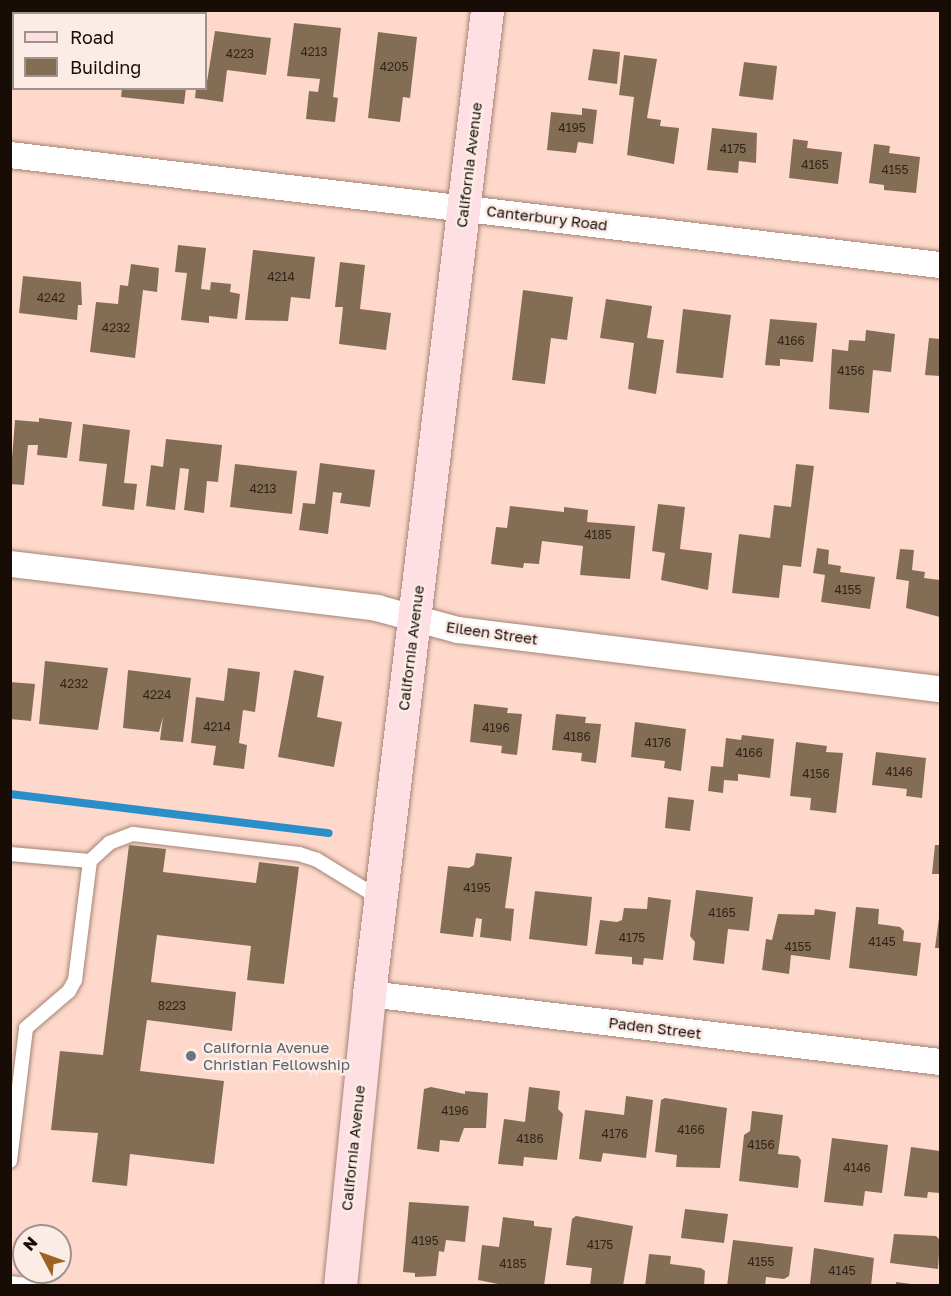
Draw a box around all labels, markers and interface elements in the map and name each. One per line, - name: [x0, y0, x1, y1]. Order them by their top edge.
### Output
- legend: [12, 12, 207, 90]
- text: Road: [70, 26, 114, 48]
- house number: 4213: [300, 45, 328, 59]
- house number: 4223: [226, 47, 254, 61]
- text: Building: [70, 56, 141, 78]
- house number: 4205: [380, 60, 408, 74]
- street label: California Avenue: [452, 101, 486, 229]
- house number: 4195: [558, 121, 586, 135]
- house number: 4175: [720, 142, 746, 156]
- house number: 4165: [801, 158, 829, 172]
- house number: 4155: [881, 163, 909, 177]
- street label: Canterbury Road: [485, 202, 609, 234]
- house number: 4214: [267, 270, 295, 284]
- house number: 4242: [37, 291, 65, 305]
- house number: 4232: [102, 321, 130, 335]
- house number: 4166: [777, 334, 805, 348]
- house number: 4156: [837, 364, 865, 378]
- house number: 4213: [249, 482, 277, 496]
- house number: 4185: [584, 528, 612, 542]
- house number: 4155: [834, 583, 862, 597]
- street label: California Avenue: [394, 584, 428, 712]
- street label: Eileen Street: [445, 618, 539, 648]
- house number: 4232: [60, 677, 88, 691]
- house number: 4224: [143, 688, 171, 702]
- house number: 4214: [203, 720, 231, 734]
- house number: 4196: [482, 721, 510, 735]
- house number: 4186: [563, 730, 591, 744]
- house number: 4176: [645, 736, 671, 750]
- house number: 4166: [735, 746, 763, 760]
- house number: 4146: [885, 765, 913, 779]
- house number: 4156: [802, 767, 830, 781]
- house number: 4195: [463, 881, 491, 895]
- house number: 4165: [708, 906, 736, 920]
- house number: 4175: [619, 931, 645, 945]
- house number: 4145: [868, 935, 896, 949]
- house number: 4155: [784, 940, 812, 954]
- house number: 8223: [158, 999, 186, 1013]
- street label: Paden Street: [608, 1013, 702, 1043]
- place label: California Avenue Christian Fellowship: [203, 1038, 350, 1073]
- marker: California Avenue Christian Fellowship: [184, 1049, 198, 1063]
- street label: California Avenue: [337, 1084, 369, 1212]
- house number: 4196: [441, 1104, 469, 1118]
- house number: 4166: [677, 1123, 705, 1137]
- house number: 4176: [602, 1127, 628, 1141]
- house number: 4186: [516, 1132, 544, 1146]
- house number: 4156: [747, 1138, 775, 1152]
- house number: 4146: [843, 1161, 871, 1175]
- north arrow: [12, 1224, 72, 1284]
- text: N: [18, 1232, 41, 1255]
- house number: 4195: [411, 1234, 439, 1248]
- house number: 4175: [587, 1238, 613, 1252]
- house number: 4155: [747, 1255, 775, 1269]
- house number: 4185: [499, 1257, 527, 1271]
- house number: 4145: [828, 1264, 856, 1278]

